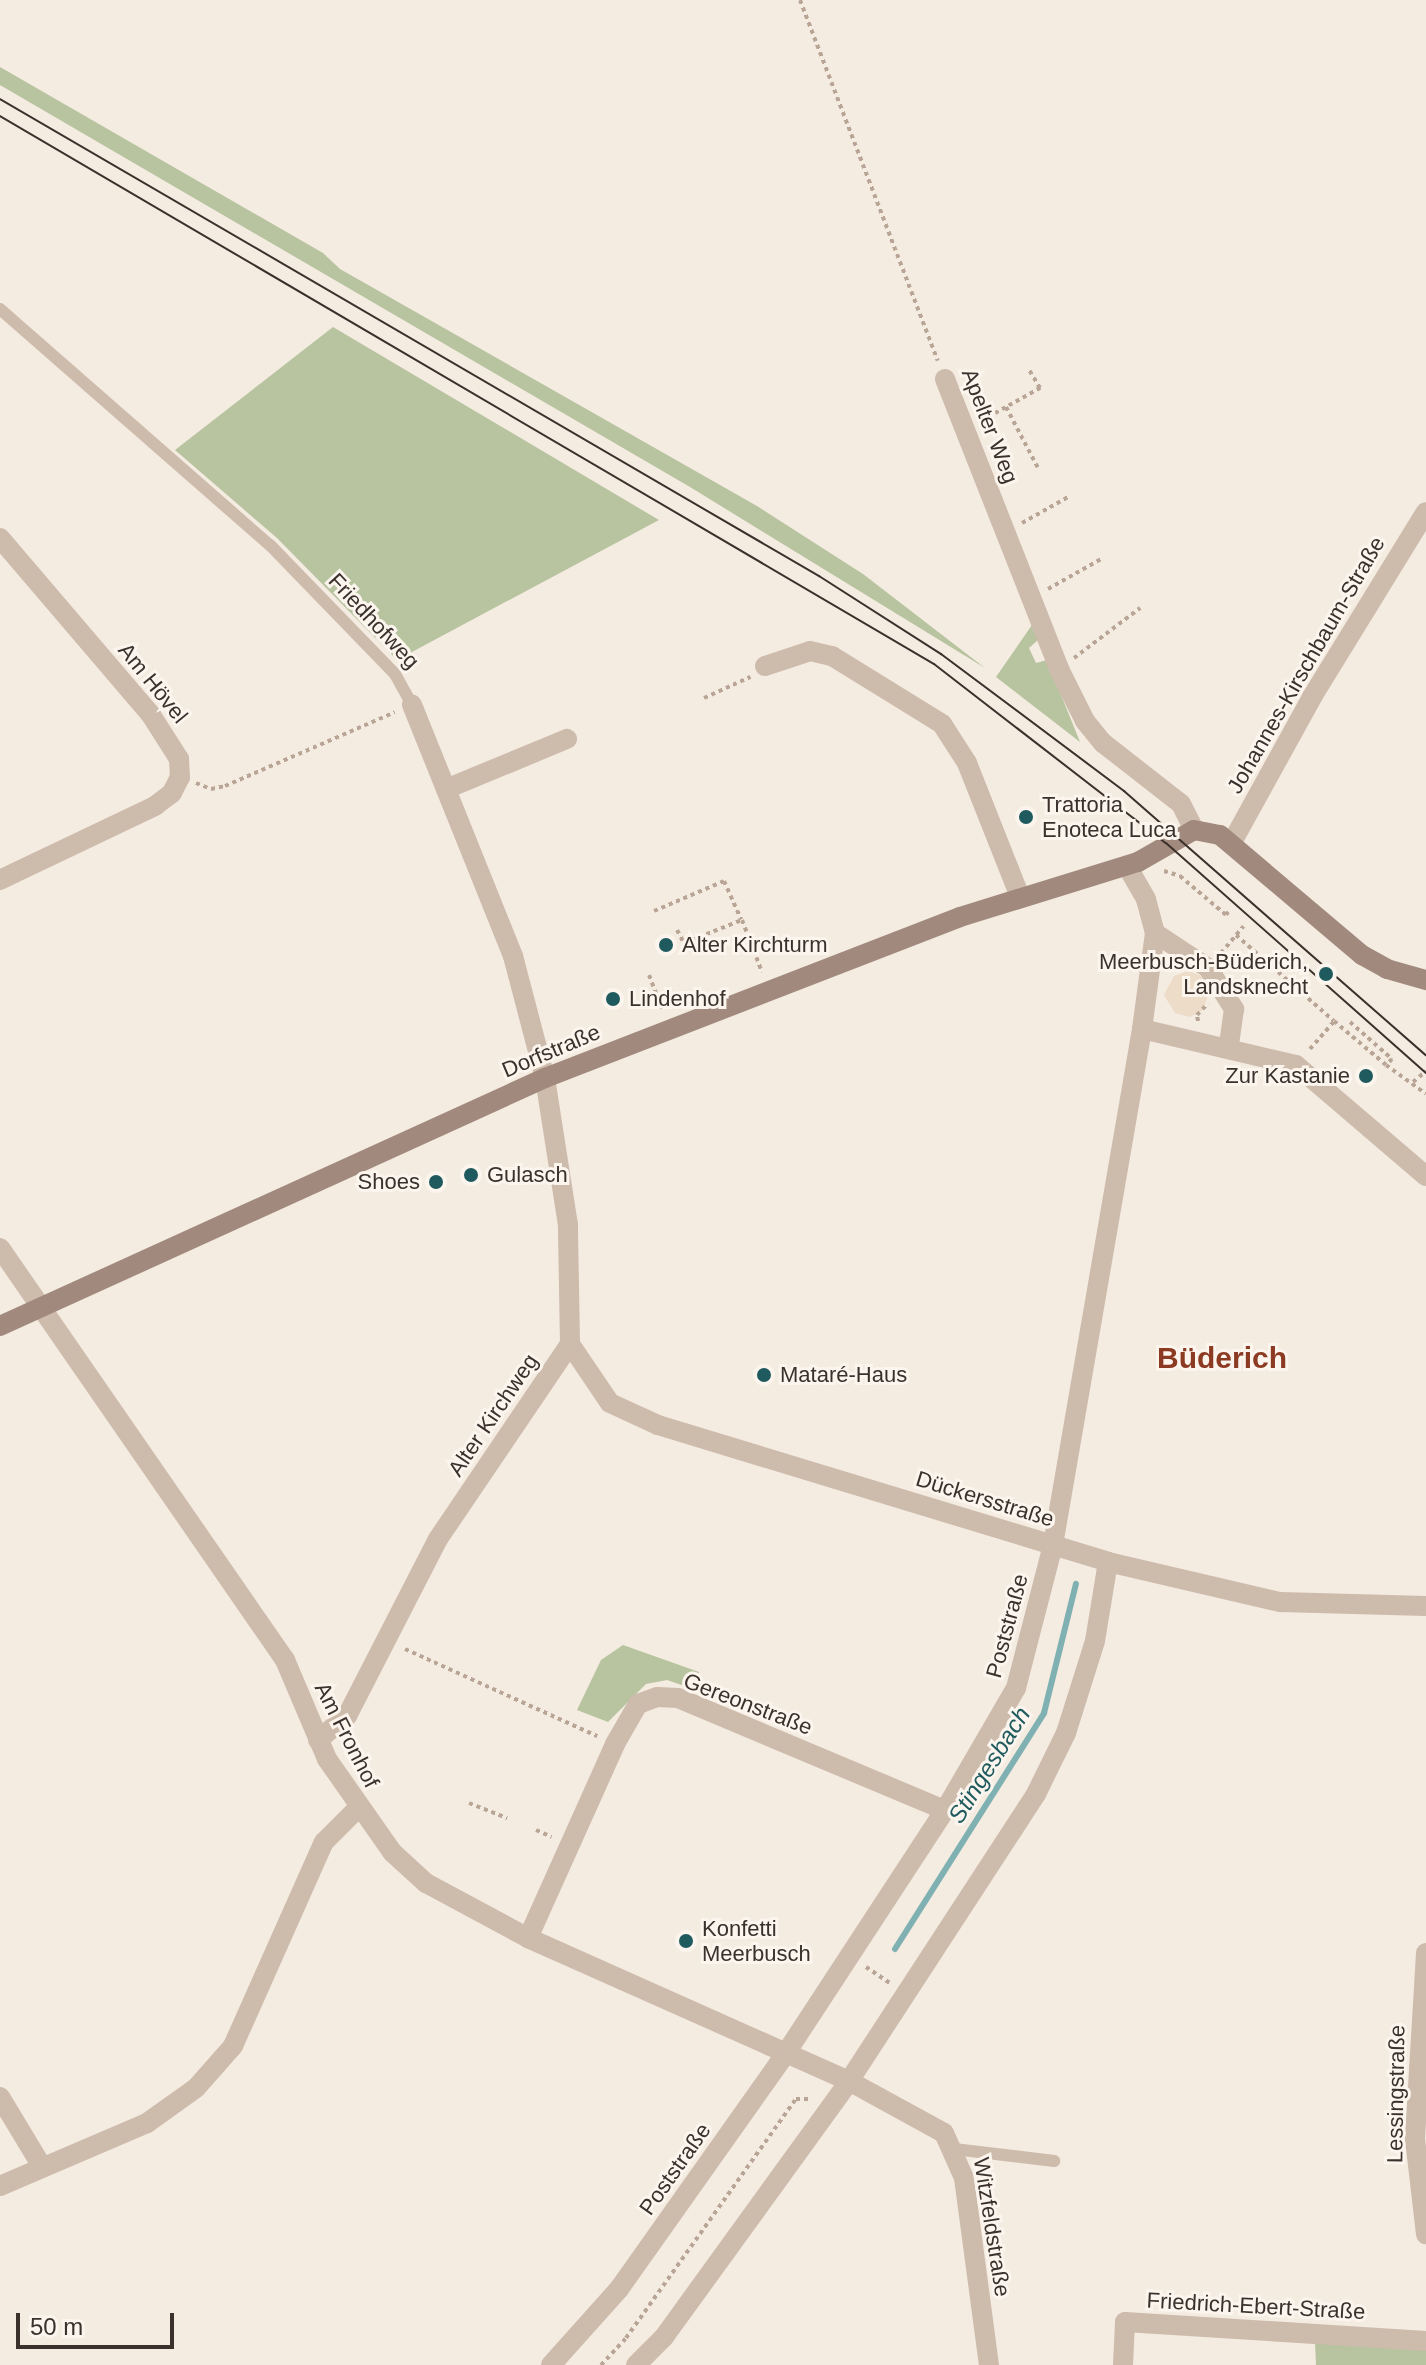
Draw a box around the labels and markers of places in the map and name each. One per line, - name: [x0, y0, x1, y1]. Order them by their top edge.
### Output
- place label: Trattoria Enoteca Luca: [1042, 791, 1177, 842]
- marker: Trattoria Enoteca Luca: [1017, 808, 1035, 826]
- place label: Alter Kirchturm: [682, 932, 827, 958]
- marker: Alter Kirchturm: [657, 936, 675, 954]
- place label: Meerbusch-Büderich, Landsknecht: [1099, 948, 1308, 1000]
- marker: Meerbusch-Büderich, Landsknecht: [1315, 963, 1337, 985]
- place label: Lindenhof: [629, 986, 726, 1012]
- marker: Lindenhof: [604, 990, 622, 1008]
- place label: Zur Kastanie: [1225, 1063, 1350, 1089]
- marker: Zur Kastanie: [1357, 1067, 1375, 1085]
- place label: Gulasch: [487, 1162, 568, 1188]
- marker: Gulasch: [462, 1166, 480, 1184]
- place label: Shoes: [358, 1169, 420, 1195]
- marker: Shoes: [427, 1173, 445, 1191]
- place label: Mataré-Haus: [780, 1362, 907, 1388]
- marker: Mataré-Haus: [755, 1366, 773, 1384]
- place label: Konfetti Meerbusch: [702, 1915, 811, 1966]
- marker: Konfetti Meerbusch: [677, 1932, 695, 1950]

